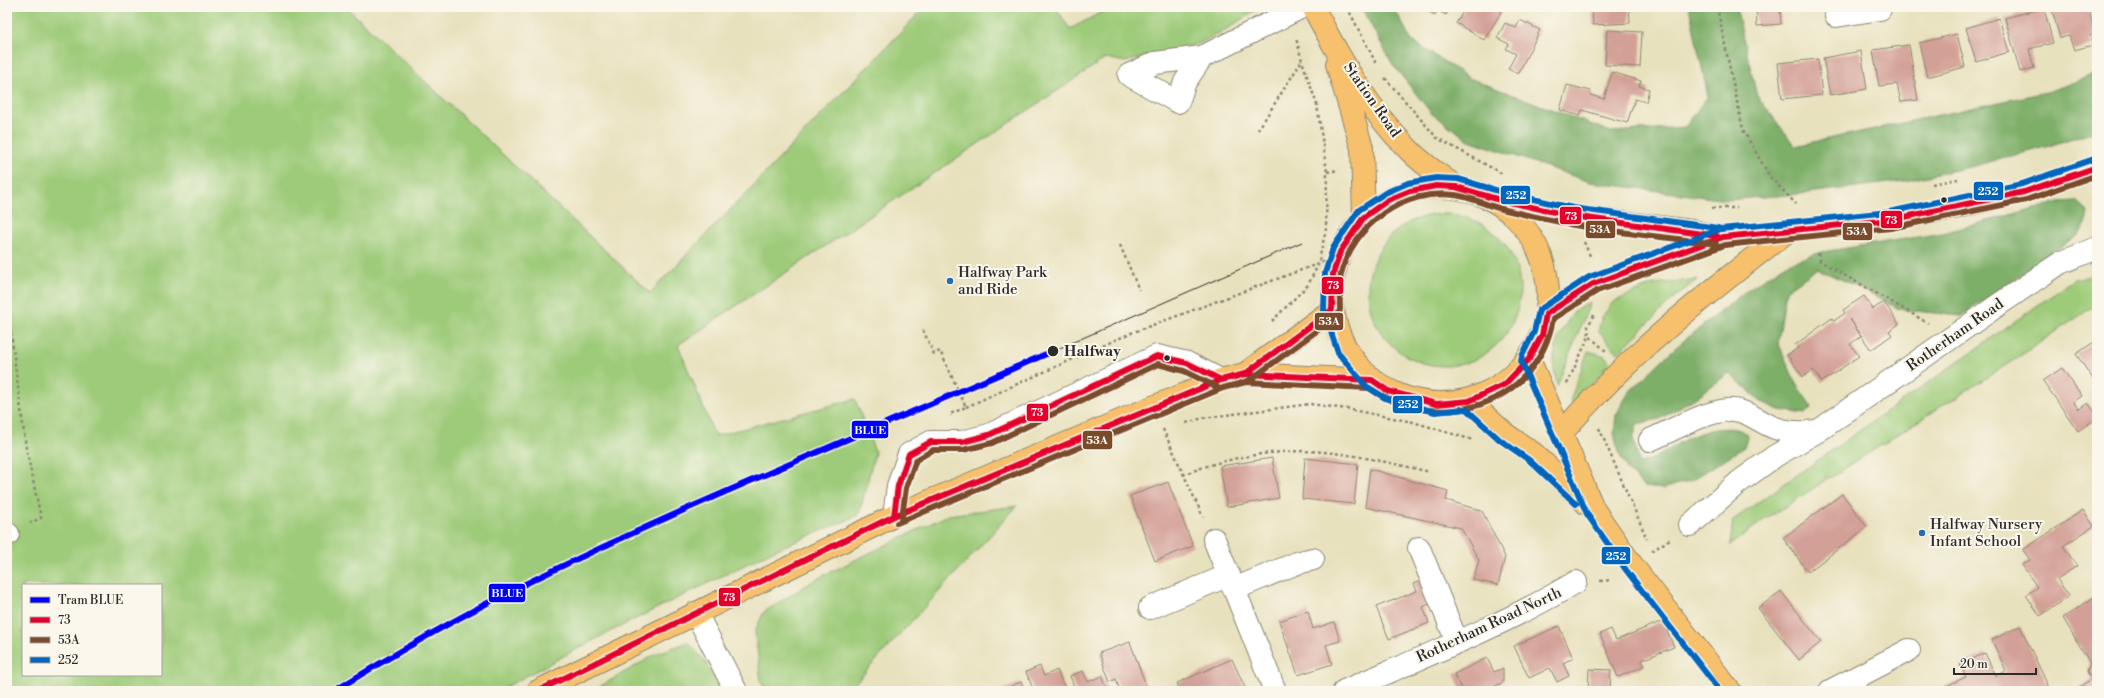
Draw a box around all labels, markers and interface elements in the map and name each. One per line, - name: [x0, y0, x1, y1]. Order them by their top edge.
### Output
- street label: Station Road: [1339, 59, 1405, 142]
- line badge: 252: [1973, 181, 2004, 201]
- line badge: 252: [1500, 185, 1531, 205]
- text: 252: [1978, 185, 1998, 199]
- text: 252: [1506, 189, 1526, 203]
- unlabelled marker: [1939, 195, 1949, 205]
- line badge: 73: [1559, 206, 1582, 225]
- text: 73: [1565, 210, 1578, 224]
- line badge: 73: [1880, 210, 1903, 229]
- text: 73: [1885, 214, 1898, 228]
- line badge: 53A: [1585, 220, 1616, 239]
- line badge: 53A: [1842, 222, 1873, 241]
- text: 53A: [1589, 223, 1612, 237]
- text: 53A: [1846, 225, 1869, 239]
- place label: Halfway Park and Ride: [958, 263, 1048, 299]
- marker: Halfway Park and Ride: [945, 276, 955, 286]
- line badge: 73: [1321, 276, 1344, 295]
- text: 73: [1327, 279, 1340, 293]
- street label: Rotherham Road: [1903, 294, 2008, 376]
- line badge: 53A: [1314, 312, 1344, 331]
- text: 53A: [1318, 315, 1341, 329]
- place label: Halfway: [1064, 342, 1121, 361]
- marker: Halfway: [1046, 344, 1060, 358]
- unlabelled marker: [1162, 353, 1172, 363]
- line badge: 252: [1392, 395, 1423, 414]
- text: 252: [1398, 398, 1418, 412]
- line badge: 73: [1026, 403, 1049, 422]
- text: 73: [1031, 406, 1044, 420]
- line badge: BLUE: [851, 420, 889, 439]
- text: BLUE: [854, 424, 886, 438]
- line badge: 53A: [1082, 430, 1113, 450]
- text: 53A: [1086, 434, 1109, 448]
- place label: Halfway Nursery Infant School: [1930, 515, 2043, 551]
- marker: Halfway Nursery Infant School: [1917, 528, 1927, 538]
- line badge: 252: [1601, 546, 1631, 565]
- text: 252: [1606, 550, 1626, 564]
- line badge: BLUE: [488, 583, 526, 603]
- street label: Rotherham Road North: [1413, 583, 1565, 667]
- legend: [22, 584, 162, 676]
- text: BLUE: [491, 587, 523, 601]
- line badge: 73: [718, 587, 741, 607]
- text: 73: [723, 591, 736, 605]
- text: Tram BLUE: [58, 593, 123, 608]
- text: 73: [58, 613, 71, 628]
- text: 53A: [58, 633, 80, 648]
- scale bar: [1954, 650, 2036, 676]
- text: 252: [58, 653, 78, 668]
- text: 20 m: [1960, 657, 1988, 672]

